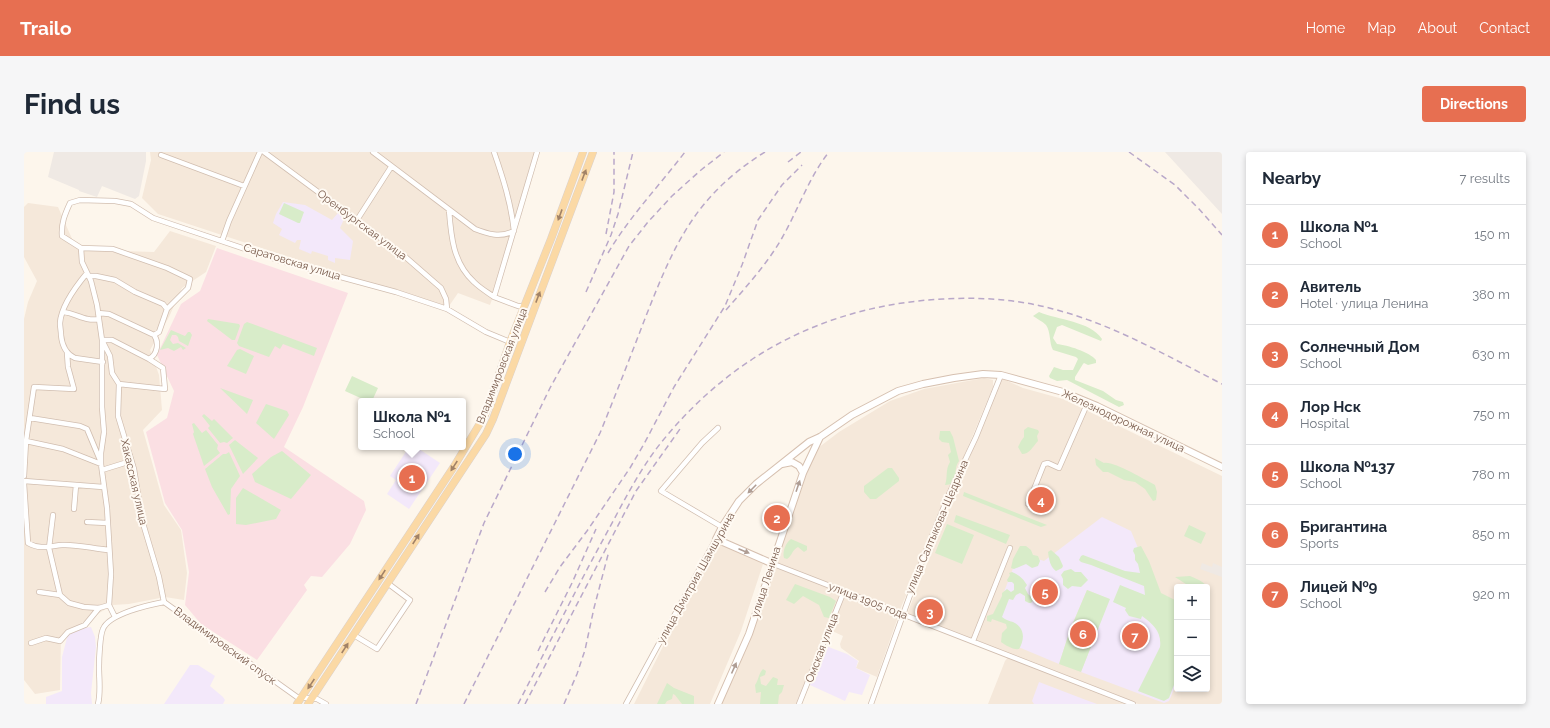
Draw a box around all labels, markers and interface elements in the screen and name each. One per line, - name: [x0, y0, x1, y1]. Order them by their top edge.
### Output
- text: Trailo: [20, 17, 71, 39]
- text: Home: [1306, 20, 1345, 36]
- text: Map: [1367, 20, 1396, 36]
- text: About: [1418, 20, 1457, 36]
- text: Contact: [1479, 20, 1530, 36]
- button: Directions: [1422, 86, 1526, 122]
- text: Find us: [24, 88, 120, 121]
- one-way arrow: [581, 168, 587, 180]
- text: Nearby: [1262, 168, 1321, 188]
- text: 7 results: [1460, 171, 1510, 186]
- street label: Оренбургская улица: [315, 187, 409, 263]
- one-way arrow: [556, 209, 562, 221]
- text: Школа №1: [1300, 218, 1378, 236]
- text: 1: [1272, 227, 1278, 242]
- text: 150 m: [1474, 227, 1510, 242]
- text: School: [1300, 236, 1342, 251]
- street label: Саратовская улица: [242, 241, 342, 283]
- text: Авитель: [1300, 278, 1361, 296]
- text: 2: [1271, 287, 1279, 302]
- text: 380 m: [1472, 287, 1510, 302]
- one-way arrow: [536, 290, 542, 302]
- text: Hotel · улица Ленина: [1300, 296, 1428, 311]
- street label: Владимировская улица: [474, 306, 530, 426]
- text: Солнечный Дом: [1300, 338, 1420, 356]
- text: 3: [1271, 347, 1279, 362]
- text: 630 m: [1472, 347, 1510, 362]
- text: School: [1300, 356, 1342, 371]
- street label: Железнодорожная улица: [1059, 387, 1187, 455]
- popup: [358, 398, 466, 450]
- text: Лор Нск: [1300, 398, 1361, 416]
- text: 4: [1271, 407, 1279, 422]
- text: 750 m: [1473, 407, 1510, 422]
- text: Школа №1: [373, 408, 451, 426]
- text: Hospital: [1300, 416, 1349, 431]
- text: School: [373, 426, 415, 441]
- street label: Хакасская улица: [118, 438, 150, 526]
- your location: [505, 444, 525, 464]
- street label: улица Салтыкова-Щедрина: [903, 458, 971, 596]
- text: Школа №137: [1300, 458, 1395, 476]
- one-way arrow: [450, 460, 457, 472]
- pin: 1: [399, 463, 425, 493]
- text: 5: [1271, 467, 1279, 482]
- text: 780 m: [1472, 467, 1510, 482]
- text: School: [1300, 476, 1342, 491]
- one-way arrow: [795, 480, 801, 492]
- one-way arrow: [747, 484, 757, 494]
- pin: 4: [1028, 485, 1054, 515]
- pin: 2: [764, 503, 790, 533]
- street label: улица Дмитрия Шамшурина: [654, 510, 738, 646]
- text: Бригантина: [1300, 518, 1387, 536]
- text: 6: [1271, 527, 1279, 542]
- text: 850 m: [1472, 527, 1510, 542]
- one-way arrow: [412, 534, 420, 545]
- text: Sports: [1300, 536, 1339, 551]
- street label: улица Ленина: [748, 545, 784, 619]
- one-way arrow: [738, 548, 749, 554]
- one-way arrow: [378, 570, 386, 580]
- pin: 5: [1032, 577, 1058, 607]
- text: Лицей №9: [1300, 578, 1377, 596]
- street label: улица 1905 года: [826, 580, 910, 622]
- map controls: [1174, 584, 1210, 692]
- button: +: [1174, 584, 1210, 620]
- text: 7: [1271, 587, 1279, 602]
- text: 920 m: [1472, 587, 1510, 602]
- text: School: [1300, 596, 1342, 611]
- pin: 3: [917, 597, 943, 627]
- street label: Владимировский спуск: [171, 604, 279, 688]
- street label: Омская улица: [803, 612, 841, 684]
- pin: 6: [1070, 619, 1096, 649]
- button: −: [1174, 620, 1210, 656]
- pin: 7: [1122, 621, 1148, 651]
- one-way arrow: [341, 643, 349, 653]
- button: layers: [1174, 656, 1210, 692]
- one-way arrow: [731, 663, 737, 674]
- one-way arrow: [307, 679, 315, 689]

